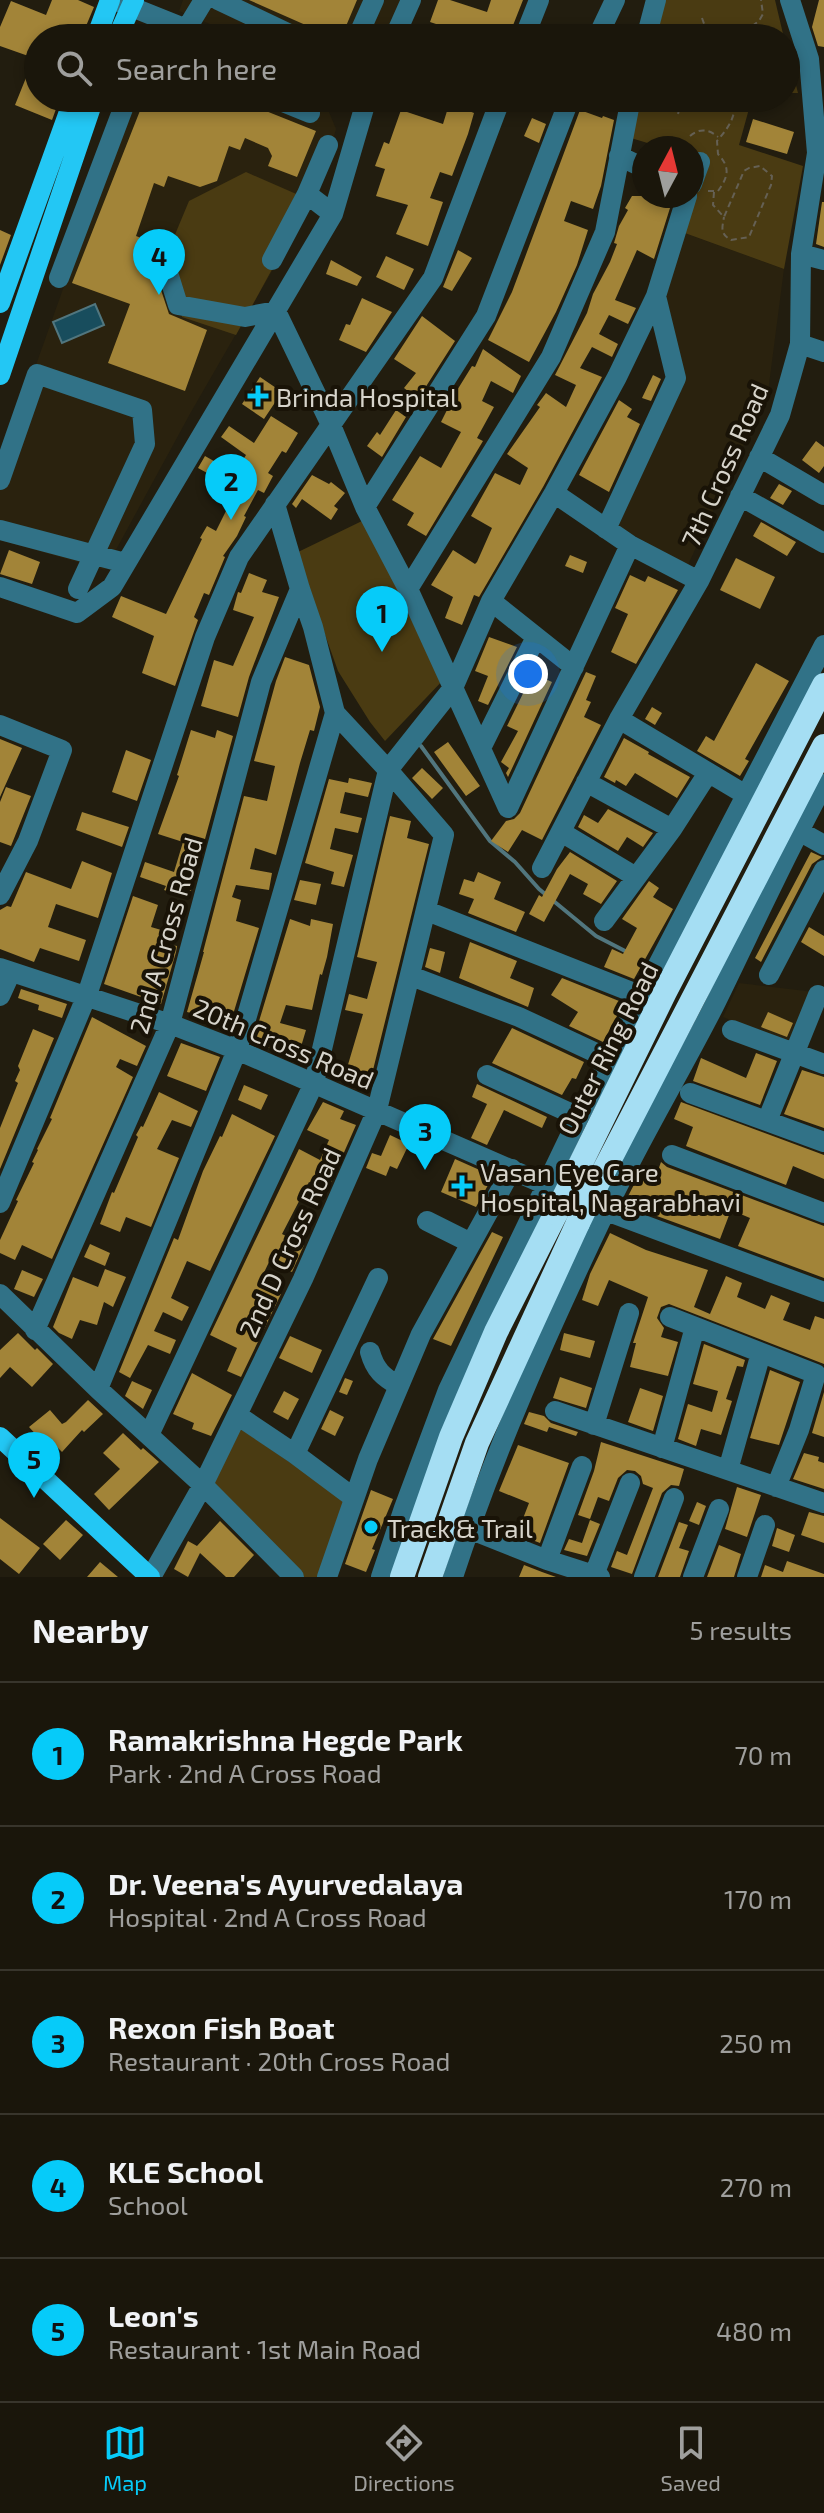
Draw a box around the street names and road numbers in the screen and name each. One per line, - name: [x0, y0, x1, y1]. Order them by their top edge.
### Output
- street label: 7th Cross Road: [674, 378, 774, 552]
- street label: 2nd A Cross Road: [122, 833, 208, 1037]
- street label: Outer Ring Road: [550, 957, 664, 1139]
- street label: 20th Cross Road: [189, 991, 379, 1095]
- street label: 2nd D Cross Road: [232, 1142, 346, 1342]

